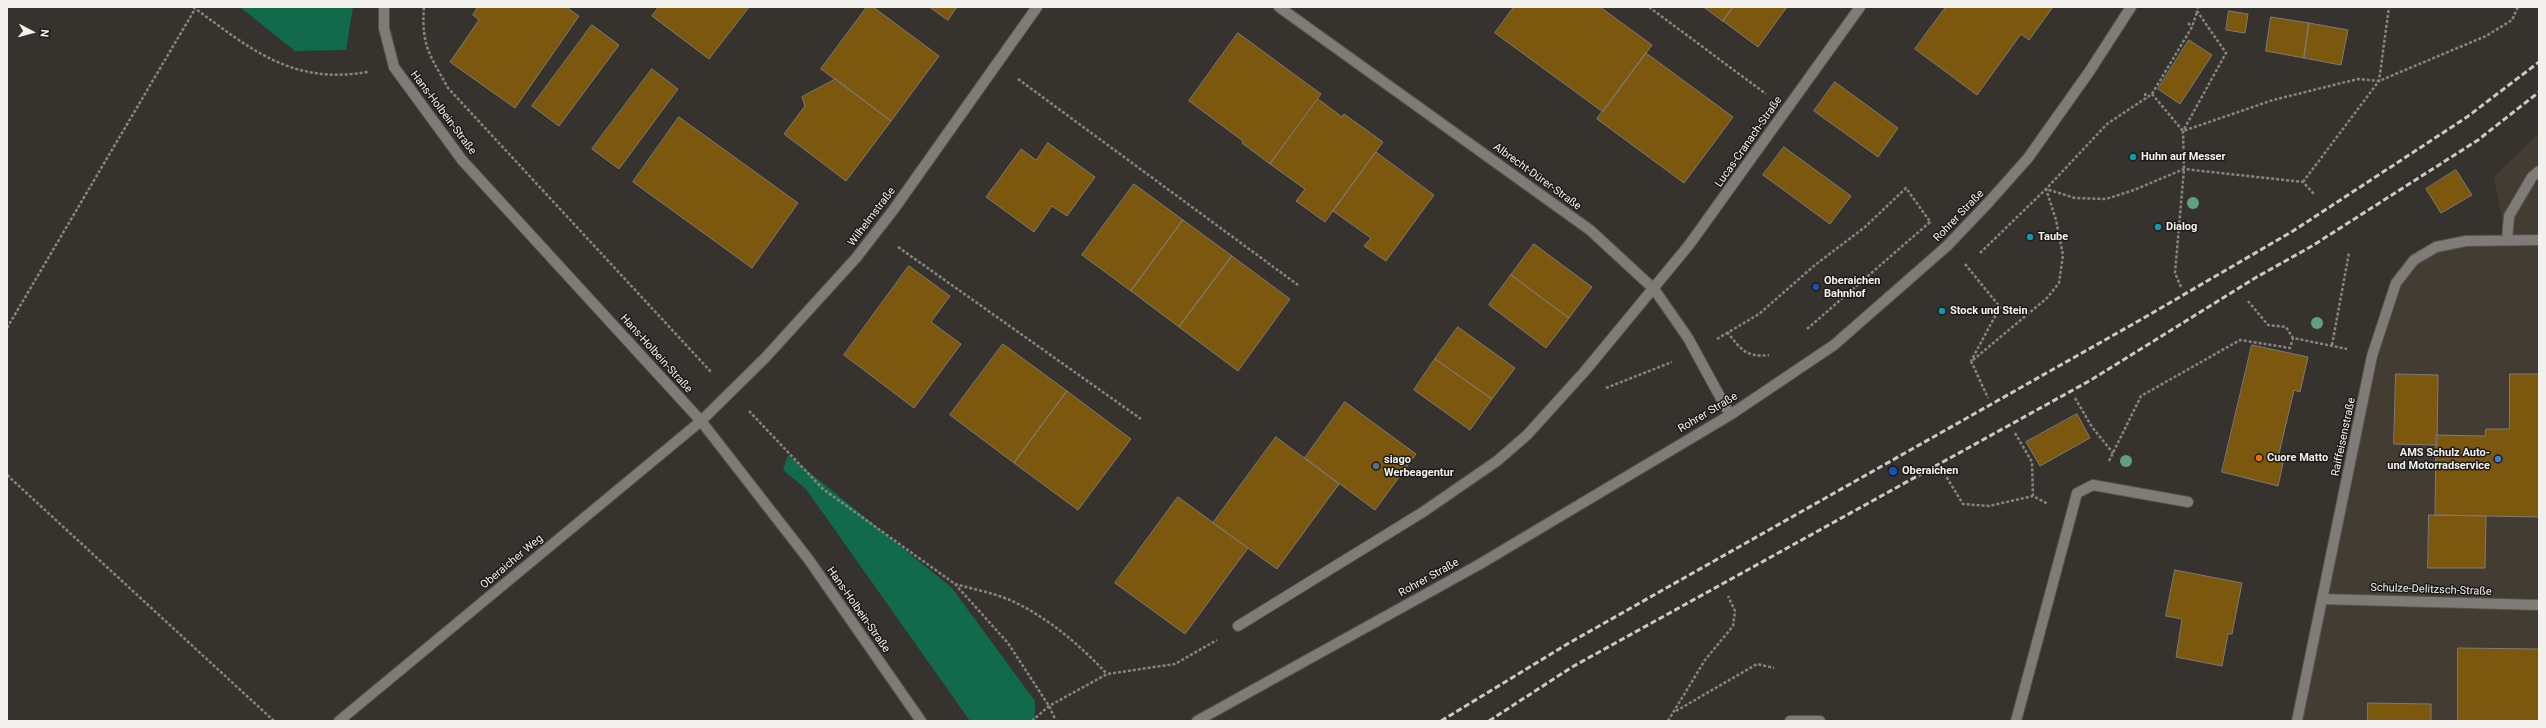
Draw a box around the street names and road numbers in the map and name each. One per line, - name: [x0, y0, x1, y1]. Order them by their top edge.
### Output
- street label: Hans-Holbein-Straße: [407, 69, 479, 157]
- street label: Lucas-Cranach-Straße: [1713, 94, 1785, 190]
- street label: Albrecht-Dürer-Straße: [1490, 141, 1584, 213]
- street label: Wilhelmstraße: [846, 185, 898, 249]
- street label: Rohrer Straße: [1931, 187, 1987, 245]
- street label: Hans-Holbein-Straße: [617, 312, 695, 396]
- street label: Rohrer Straße: [1676, 390, 1740, 436]
- street label: Raiffeisenstraße: [2329, 396, 2359, 478]
- street label: Oberaicher Weg: [478, 532, 546, 592]
- street label: Rohrer Straße: [1396, 556, 1462, 600]
- street label: Hans-Holbein-Straße: [824, 565, 892, 655]
- street label: Schulze-Delitzsch-Straße: [2370, 581, 2492, 599]

